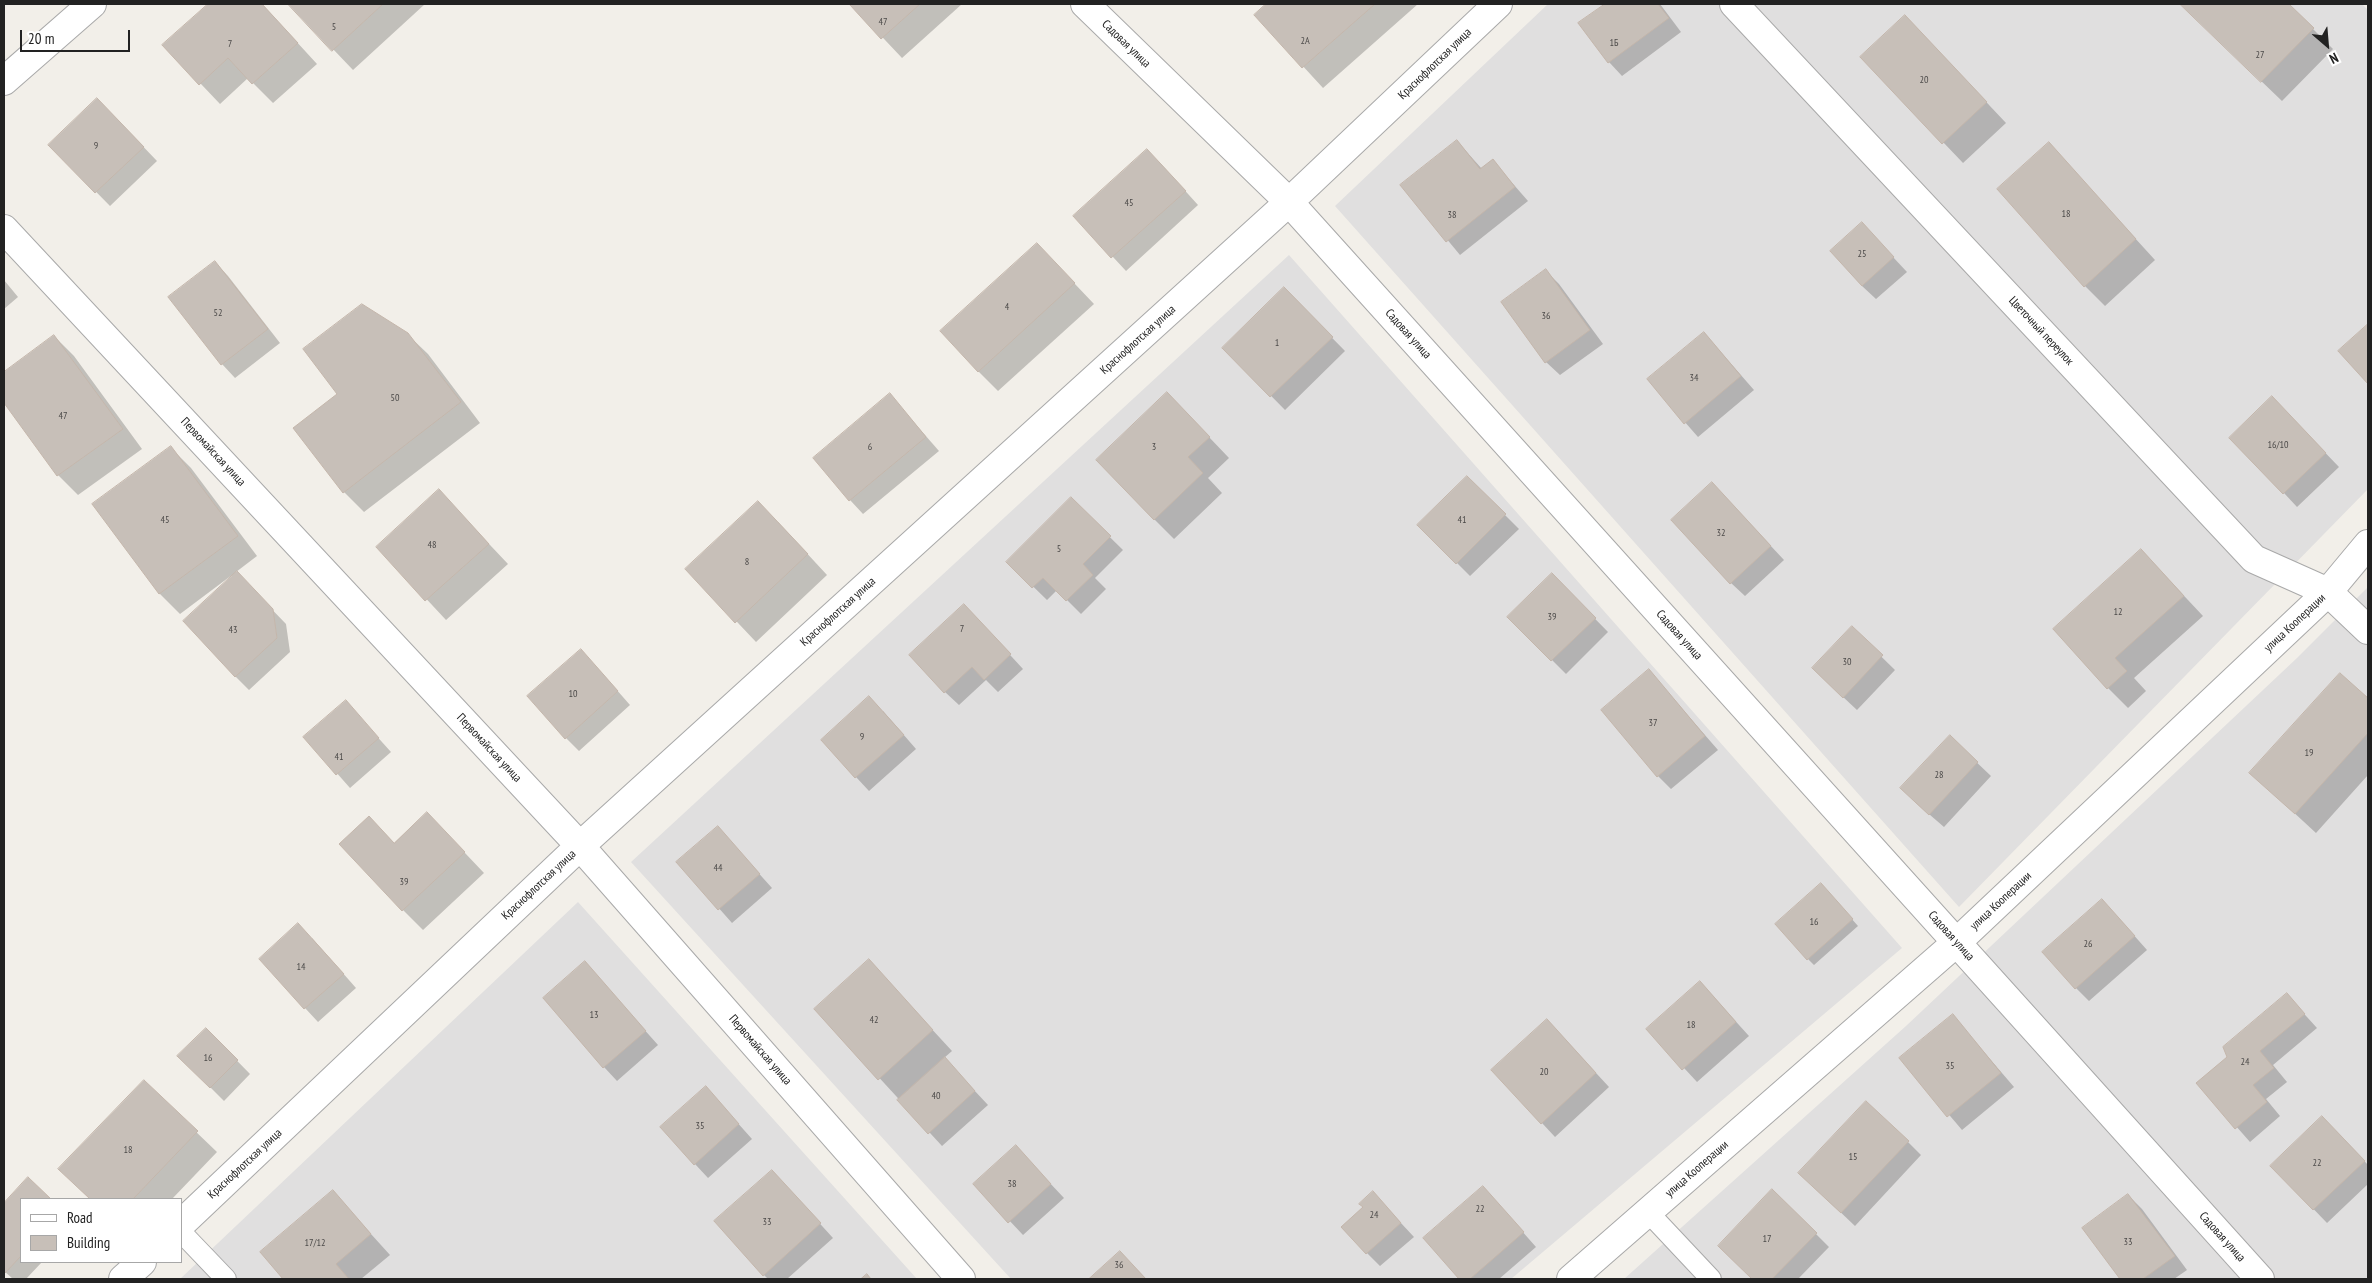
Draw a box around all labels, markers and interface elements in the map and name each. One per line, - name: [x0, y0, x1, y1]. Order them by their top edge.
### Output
- house number: 47: [879, 16, 887, 28]
- street label: Садовая улица: [1099, 17, 1153, 71]
- scale bar: [22, 20, 132, 52]
- north arrow: [2302, 20, 2352, 70]
- house number: 5: [332, 21, 336, 33]
- street label: Краснофлотская улица: [1395, 25, 1475, 103]
- text: 20 m: [28, 29, 54, 48]
- house number: 2А: [1300, 35, 1310, 47]
- house number: 1Б: [1610, 37, 1618, 49]
- house number: 7: [228, 38, 232, 50]
- house number: 27: [2256, 49, 2264, 61]
- text: N: [2326, 49, 2341, 68]
- house number: 20: [1920, 74, 1928, 86]
- house number: 9: [94, 140, 98, 152]
- house number: 45: [1125, 197, 1133, 209]
- house number: 18: [2062, 208, 2070, 220]
- house number: 38: [1448, 209, 1456, 221]
- house number: 25: [1858, 248, 1866, 260]
- street label: Цветочный переулок: [2005, 294, 2077, 368]
- house number: 4: [1005, 301, 1009, 313]
- street label: Краснофлотская улица: [1097, 302, 1179, 378]
- street label: Садовая улица: [1382, 306, 1434, 362]
- house number: 52: [214, 307, 222, 319]
- house number: 36: [1542, 310, 1550, 322]
- house number: 1: [1275, 337, 1279, 349]
- house number: 34: [1690, 372, 1698, 384]
- house number: 50: [391, 392, 399, 404]
- house number: 47: [59, 410, 67, 422]
- street label: Первомайская улица: [178, 415, 248, 489]
- house number: 16/10: [2268, 439, 2288, 451]
- house number: 6: [868, 441, 872, 453]
- house number: 3: [1152, 441, 1156, 453]
- house number: 45: [161, 514, 169, 526]
- house number: 41: [1458, 514, 1466, 526]
- house number: 32: [1717, 527, 1725, 539]
- house number: 48: [428, 539, 436, 551]
- house number: 5: [1057, 543, 1061, 555]
- house number: 8: [745, 556, 749, 568]
- street label: Краснофлотская улица: [797, 574, 879, 650]
- street label: улица Кооперации: [2261, 591, 2329, 655]
- house number: 12: [2114, 606, 2122, 618]
- street label: Садовая улица: [1653, 607, 1705, 663]
- house number: 39: [1548, 611, 1556, 623]
- house number: 7: [960, 623, 964, 635]
- house number: 43: [229, 624, 237, 636]
- house number: 30: [1843, 656, 1851, 668]
- house number: 10: [569, 688, 577, 700]
- street label: Первомайская улица: [454, 711, 524, 785]
- house number: 37: [1649, 717, 1657, 729]
- house number: 9: [860, 731, 864, 743]
- house number: 19: [2305, 747, 2313, 759]
- house number: 41: [335, 751, 343, 763]
- house number: 28: [1935, 769, 1943, 781]
- street label: Краснофлотская улица: [499, 847, 579, 923]
- house number: 44: [714, 862, 722, 874]
- street label: улица Кооперации: [1967, 869, 2035, 933]
- house number: 39: [400, 876, 408, 888]
- street label: Садовая улица: [1925, 908, 1977, 964]
- house number: 16: [1810, 916, 1818, 928]
- house number: 26: [2084, 938, 2092, 950]
- house number: 14: [297, 961, 305, 973]
- house number: 13: [590, 1009, 598, 1021]
- street label: Первомайская улица: [726, 1012, 794, 1088]
- house number: 42: [870, 1014, 878, 1026]
- house number: 18: [1687, 1019, 1695, 1031]
- house number: 16: [204, 1052, 212, 1064]
- house number: 24: [2241, 1056, 2249, 1068]
- house number: 35: [1946, 1060, 1954, 1072]
- house number: 20: [1540, 1066, 1548, 1078]
- house number: 40: [932, 1090, 940, 1102]
- house number: 35: [696, 1120, 704, 1132]
- street label: Краснофлотская улица: [205, 1126, 285, 1202]
- street label: улица Кооперации: [1663, 1138, 1731, 1200]
- house number: 18: [124, 1144, 132, 1156]
- house number: 15: [1849, 1151, 1857, 1163]
- house number: 22: [2313, 1157, 2321, 1169]
- house number: 38: [1008, 1178, 1016, 1190]
- legend: [20, 1198, 182, 1263]
- house number: 22: [1476, 1203, 1484, 1215]
- text: Road: [67, 1208, 93, 1227]
- house number: 24: [1370, 1209, 1378, 1221]
- street label: Садовая улица: [2196, 1209, 2248, 1265]
- house number: 33: [763, 1216, 771, 1228]
- text: Building: [67, 1233, 110, 1252]
- house number: 17: [1763, 1233, 1771, 1245]
- house number: 33: [2124, 1236, 2132, 1248]
- house number: 17/12: [305, 1237, 325, 1249]
- house number: 36: [1115, 1259, 1123, 1271]

